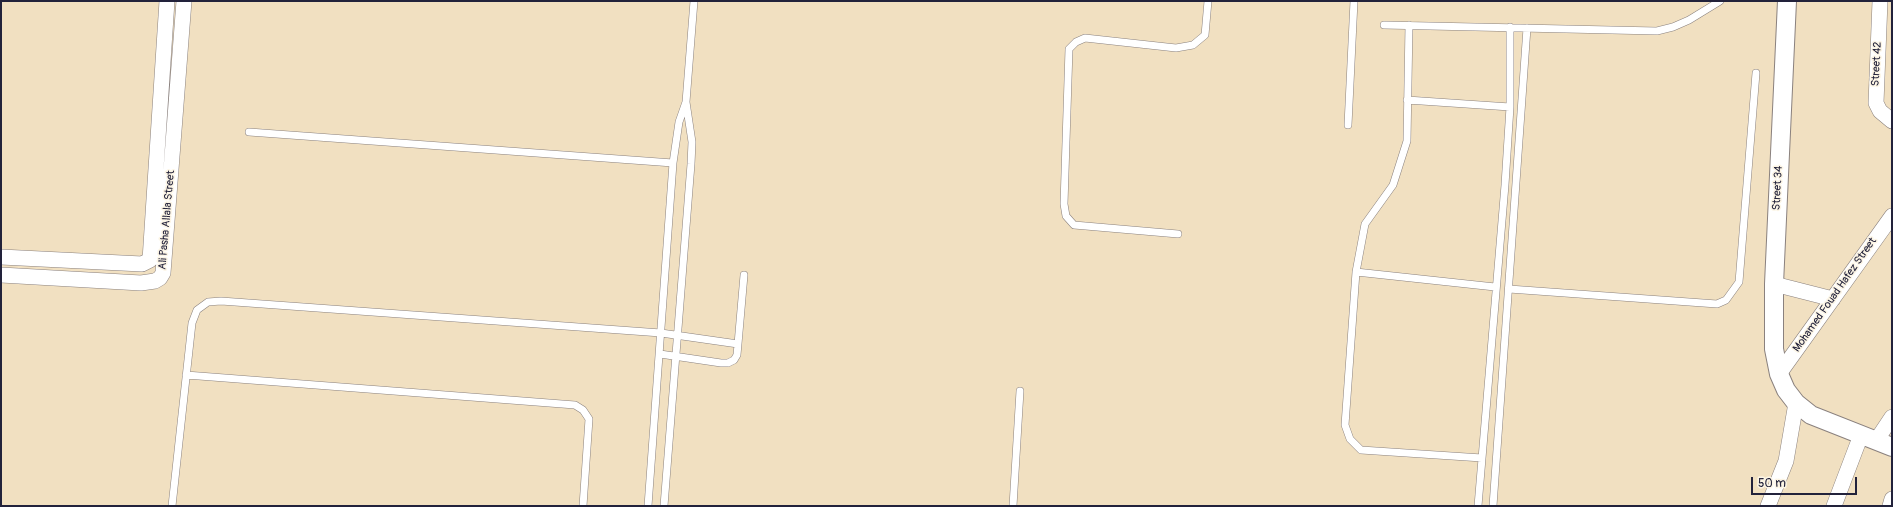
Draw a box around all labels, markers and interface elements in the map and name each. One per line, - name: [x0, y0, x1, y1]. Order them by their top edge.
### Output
- street label: Street 42: [1869, 41, 1885, 87]
- street label: Street 34: [1770, 165, 1786, 211]
- street label: Ali Pasha Allala Street: [156, 170, 178, 270]
- street label: Mohamed Fouad Hafez Street: [1790, 235, 1880, 355]
- scale bar: [1753, 469, 1859, 495]
- text: 50 m: [1758, 476, 1786, 491]

